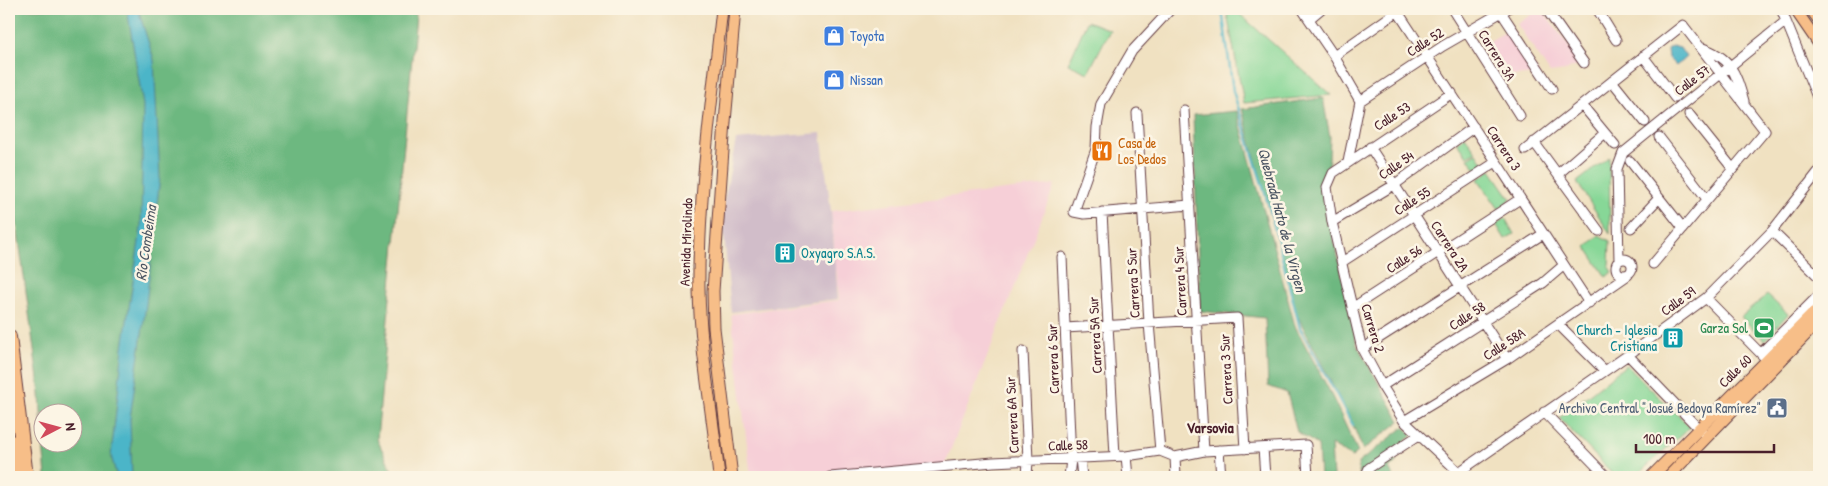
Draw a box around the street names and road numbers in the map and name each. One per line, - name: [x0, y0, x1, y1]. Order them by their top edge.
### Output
- street label: Calle 52: [1403, 22, 1447, 61]
- street label: Carrera 3A: [1474, 26, 1521, 84]
- street label: Calle 57: [1670, 60, 1714, 100]
- street label: Calle 53: [1370, 97, 1414, 134]
- street label: Carrera 3: [1483, 122, 1526, 174]
- street label: Calle 54: [1374, 146, 1417, 184]
- street label: Calle 55: [1390, 182, 1434, 219]
- street label: Avenida Mirolindo: [674, 197, 697, 287]
- street label: Carrera 2A: [1427, 217, 1474, 275]
- street label: Calle 56: [1382, 240, 1426, 277]
- street label: Carrera 4 Sur: [1168, 245, 1191, 316]
- street label: Carrera 5 Sur: [1121, 247, 1144, 319]
- street label: Calle 59: [1656, 281, 1699, 320]
- street label: Carrera 5A Sur: [1083, 295, 1106, 374]
- street label: Calle 58: [1445, 297, 1489, 334]
- street label: Carrera 2: [1357, 301, 1390, 355]
- street label: Carrera 6 Sur: [1042, 323, 1063, 394]
- street label: Calle 58A: [1479, 323, 1529, 364]
- street label: Carrera 3 Sur: [1214, 333, 1237, 405]
- street label: Calle 60: [1714, 350, 1755, 391]
- street label: Carrera 6A Sur: [1000, 376, 1023, 454]
- street label: Calle 58: [1048, 434, 1088, 455]

